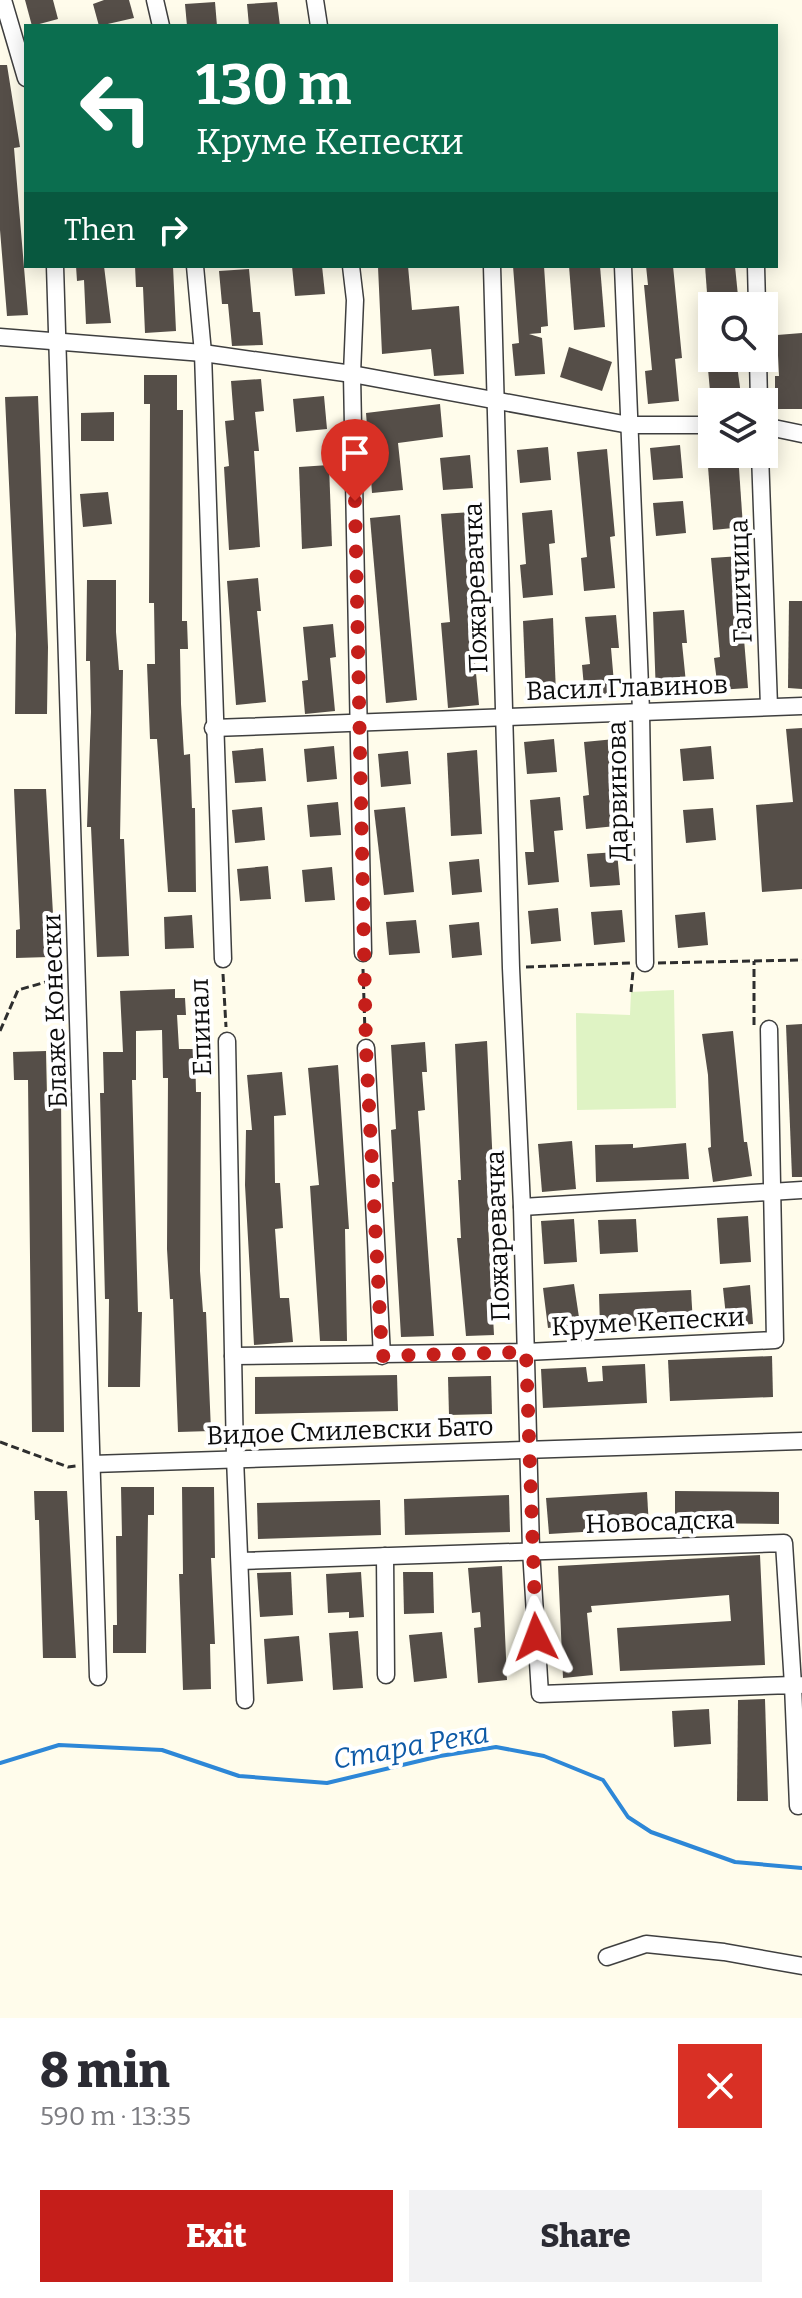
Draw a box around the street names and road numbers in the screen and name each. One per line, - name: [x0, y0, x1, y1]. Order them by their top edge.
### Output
- street label: Пожаревачка: [458, 502, 494, 674]
- street label: Галичица: [723, 518, 759, 644]
- street label: Васил Главинов: [526, 669, 728, 707]
- street label: Дарвинова: [601, 721, 635, 861]
- street label: Блаже Конески: [36, 913, 74, 1109]
- street label: Епинал: [184, 978, 218, 1076]
- street label: Пожаревачка: [480, 1150, 516, 1322]
- street label: Круме Кепески: [551, 1301, 745, 1343]
- street label: Видое Смилевски Бато: [206, 1410, 494, 1452]
- street label: Новосадска: [585, 1504, 735, 1540]

